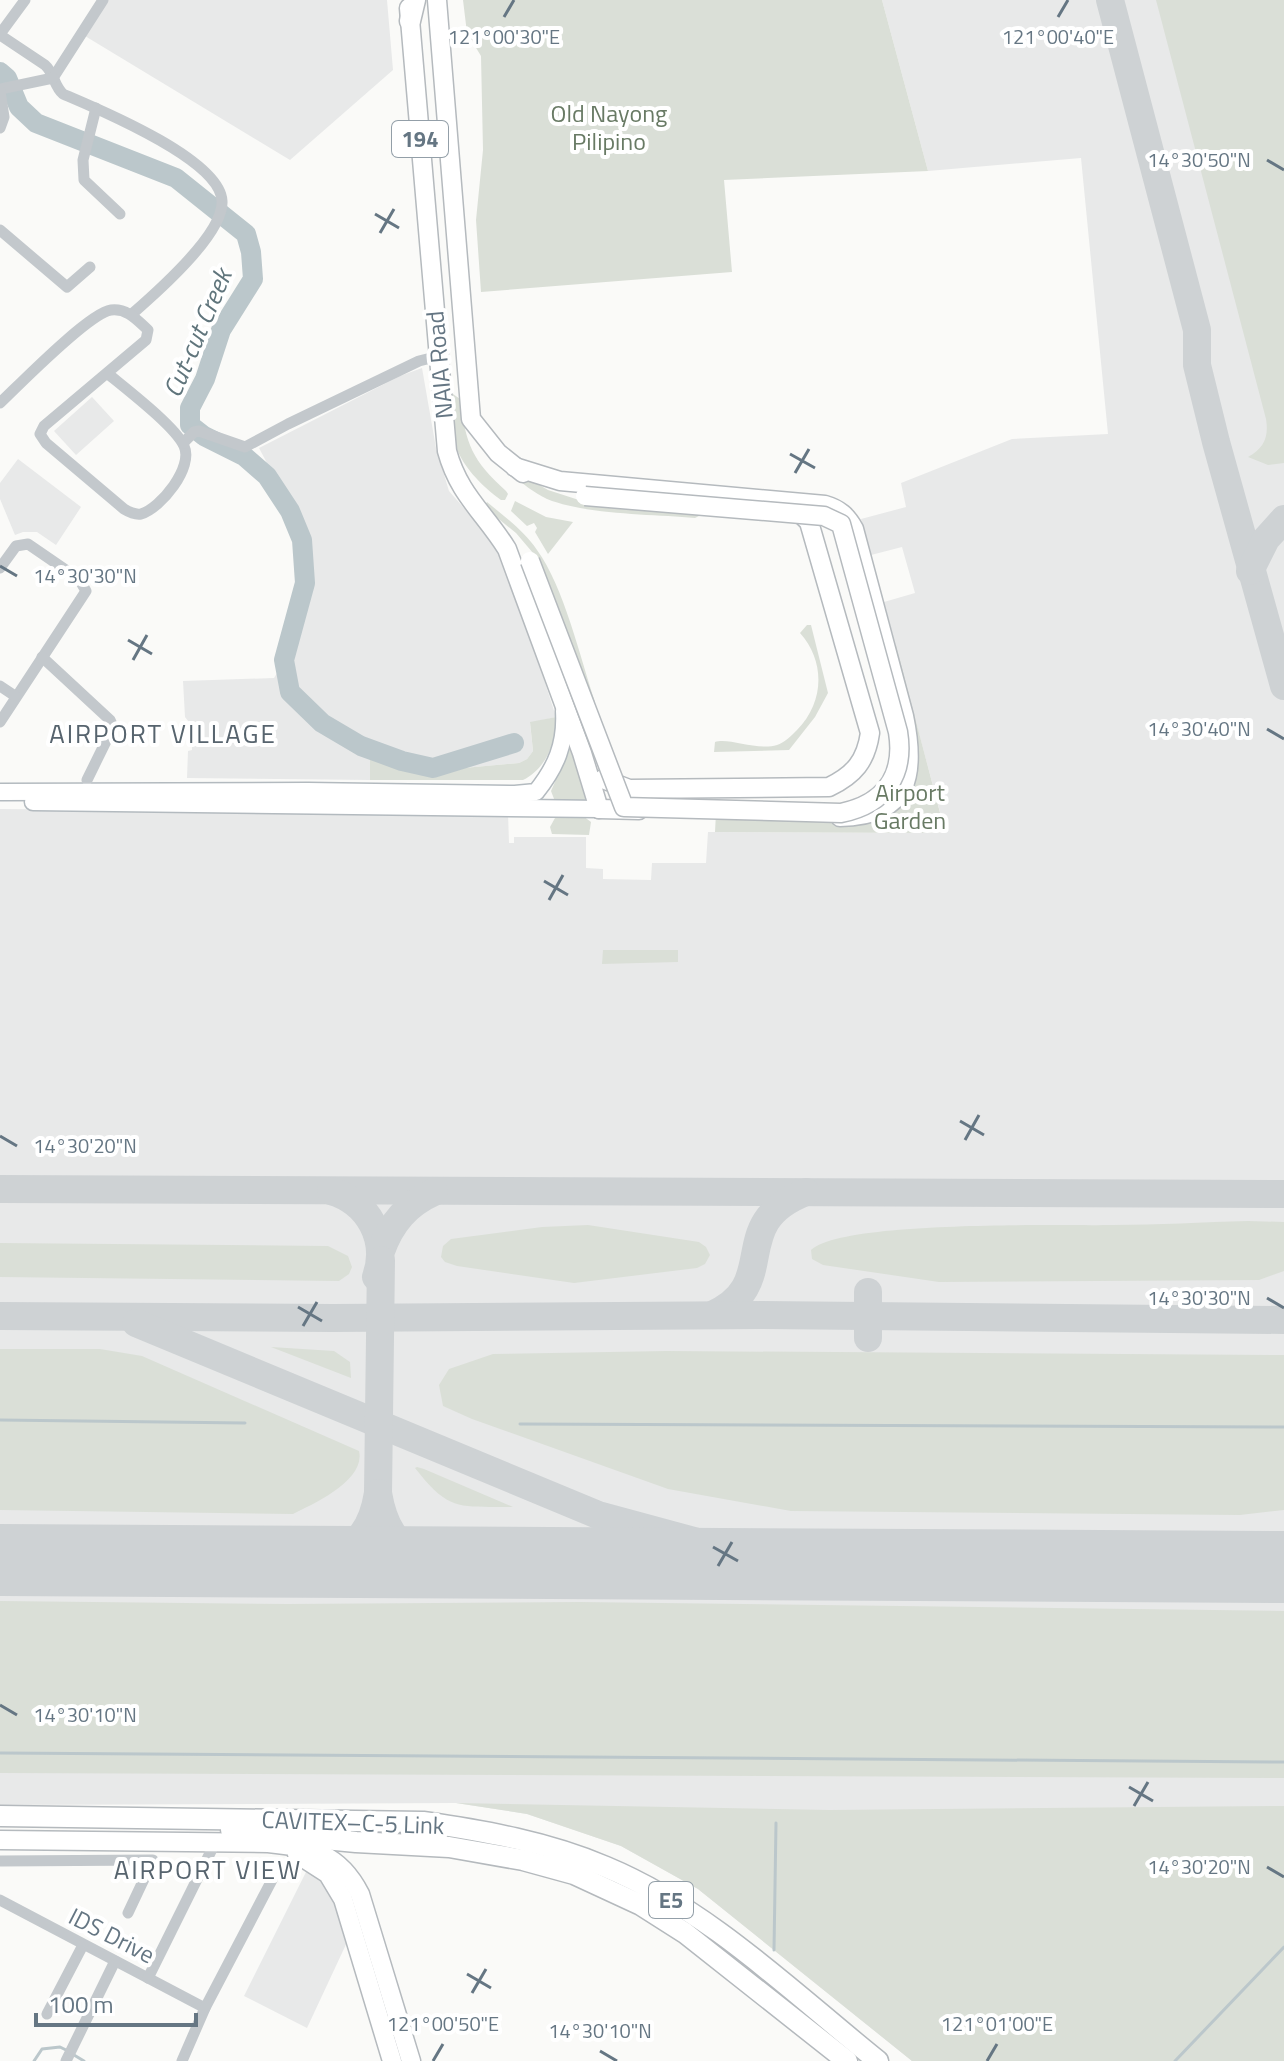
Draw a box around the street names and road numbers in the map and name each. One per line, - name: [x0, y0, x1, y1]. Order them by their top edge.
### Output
- road number: 194: [392, 121, 448, 157]
- street label: NAIA Road: [416, 310, 462, 420]
- street label: CAVITEX–C-5 Link: [261, 1801, 445, 1843]
- road number: E5: [649, 1882, 693, 1918]
- street label: IDS Drive: [63, 1898, 161, 1972]

